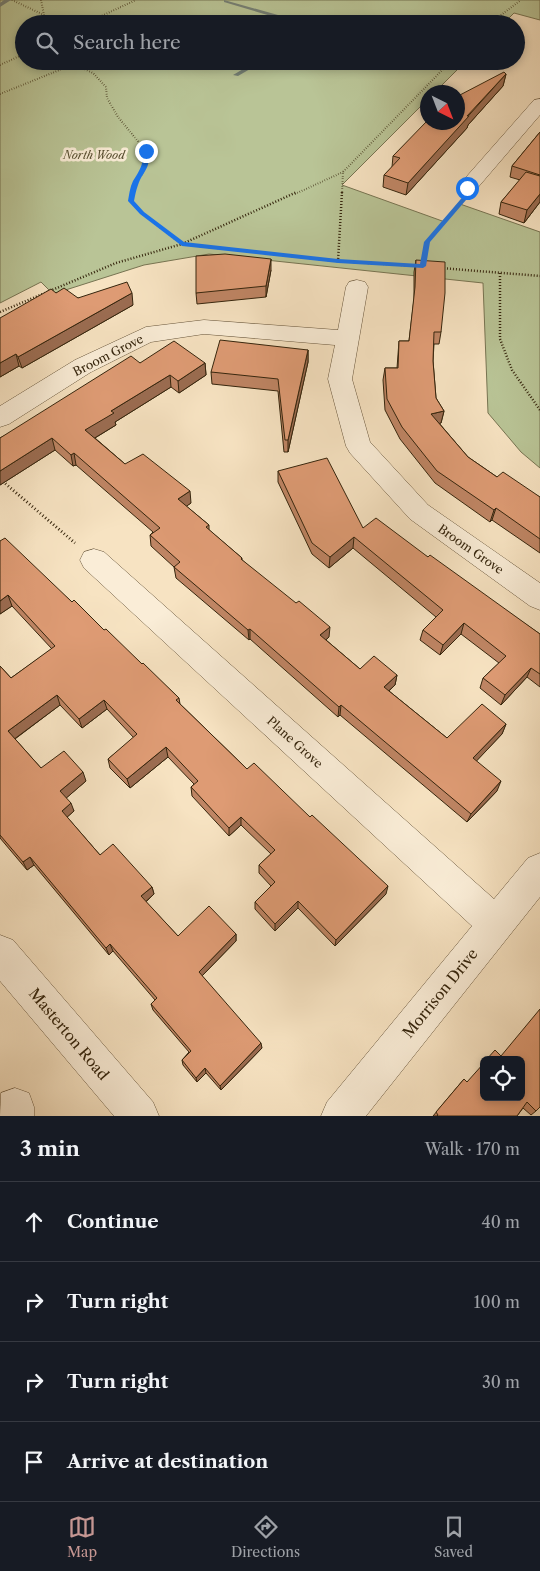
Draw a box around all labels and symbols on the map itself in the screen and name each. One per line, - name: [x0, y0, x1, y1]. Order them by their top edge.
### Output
- north arrow: [420, 85, 465, 130]
- route end: [135, 140, 158, 163]
- park label: North Wood: [62, 148, 126, 162]
- route start: [456, 177, 479, 200]
- street label: Broom Grove: [70, 331, 146, 379]
- street label: Broom Grove: [435, 521, 507, 577]
- street label: Plane Grove: [264, 713, 326, 771]
- street label: Morrison Drive: [398, 945, 482, 1041]
- street label: Masterton Road: [25, 984, 113, 1084]

